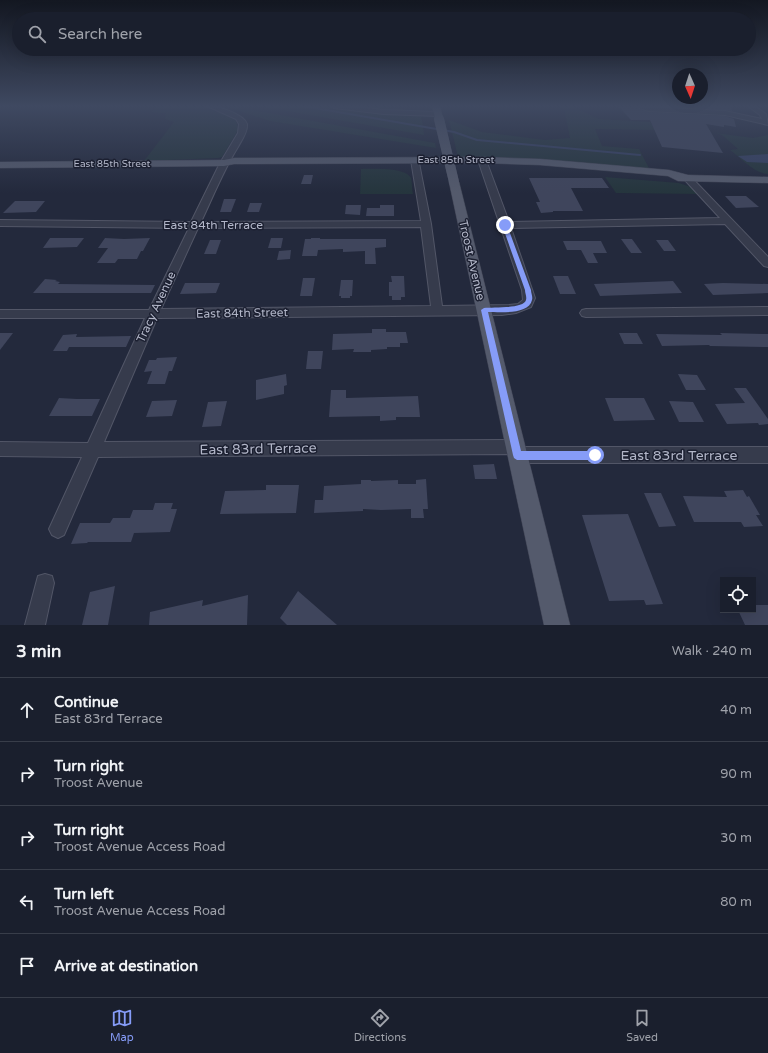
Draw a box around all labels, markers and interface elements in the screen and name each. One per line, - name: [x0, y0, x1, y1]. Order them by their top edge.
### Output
- search box: [12, 12, 756, 56]
- icon: search: [26, 23, 48, 45]
- text: Search here: [58, 25, 142, 43]
- north arrow: [672, 68, 708, 104]
- street label: East 85th Street: [418, 154, 495, 166]
- street label: East 85th Street: [74, 158, 151, 170]
- route end: [496, 216, 514, 234]
- street label: East 84th Terrace: [163, 218, 263, 232]
- street label: Troost Avenue: [456, 218, 488, 302]
- street label: Tracy Avenue: [133, 269, 179, 345]
- street label: East 84th Street: [196, 305, 289, 321]
- street label: East 83rd Terrace: [199, 439, 317, 459]
- route start: [586, 446, 604, 464]
- street label: East 83rd Terrace: [620, 447, 738, 464]
- map controls: [720, 577, 756, 613]
- button: locate: [720, 577, 756, 613]
- text: 3 min: [16, 641, 61, 662]
- text: Walk · 240 m: [672, 643, 752, 659]
- text: Continue: [54, 693, 118, 711]
- icon: ahead: [16, 699, 38, 721]
- text: 40 m: [720, 702, 752, 718]
- text: East 83rd Terrace: [54, 711, 163, 727]
- text: Turn right: [54, 757, 124, 775]
- icon: right: [16, 763, 38, 785]
- text: 90 m: [720, 766, 752, 782]
- text: Troost Avenue: [54, 775, 143, 791]
- text: Turn right: [54, 821, 124, 839]
- icon: right: [16, 827, 38, 849]
- text: 30 m: [720, 830, 752, 846]
- text: Troost Avenue Access Road: [54, 839, 225, 855]
- text: Turn left: [54, 885, 114, 903]
- icon: left: [16, 891, 38, 913]
- text: 80 m: [720, 894, 752, 910]
- text: Troost Avenue Access Road: [54, 903, 225, 919]
- icon: arrive: [16, 955, 38, 977]
- text: Arrive at destination: [54, 957, 198, 975]
- tab: Map: [110, 1007, 134, 1044]
- tab: Directions: [354, 1007, 406, 1044]
- tab: Saved: [626, 1007, 658, 1044]

